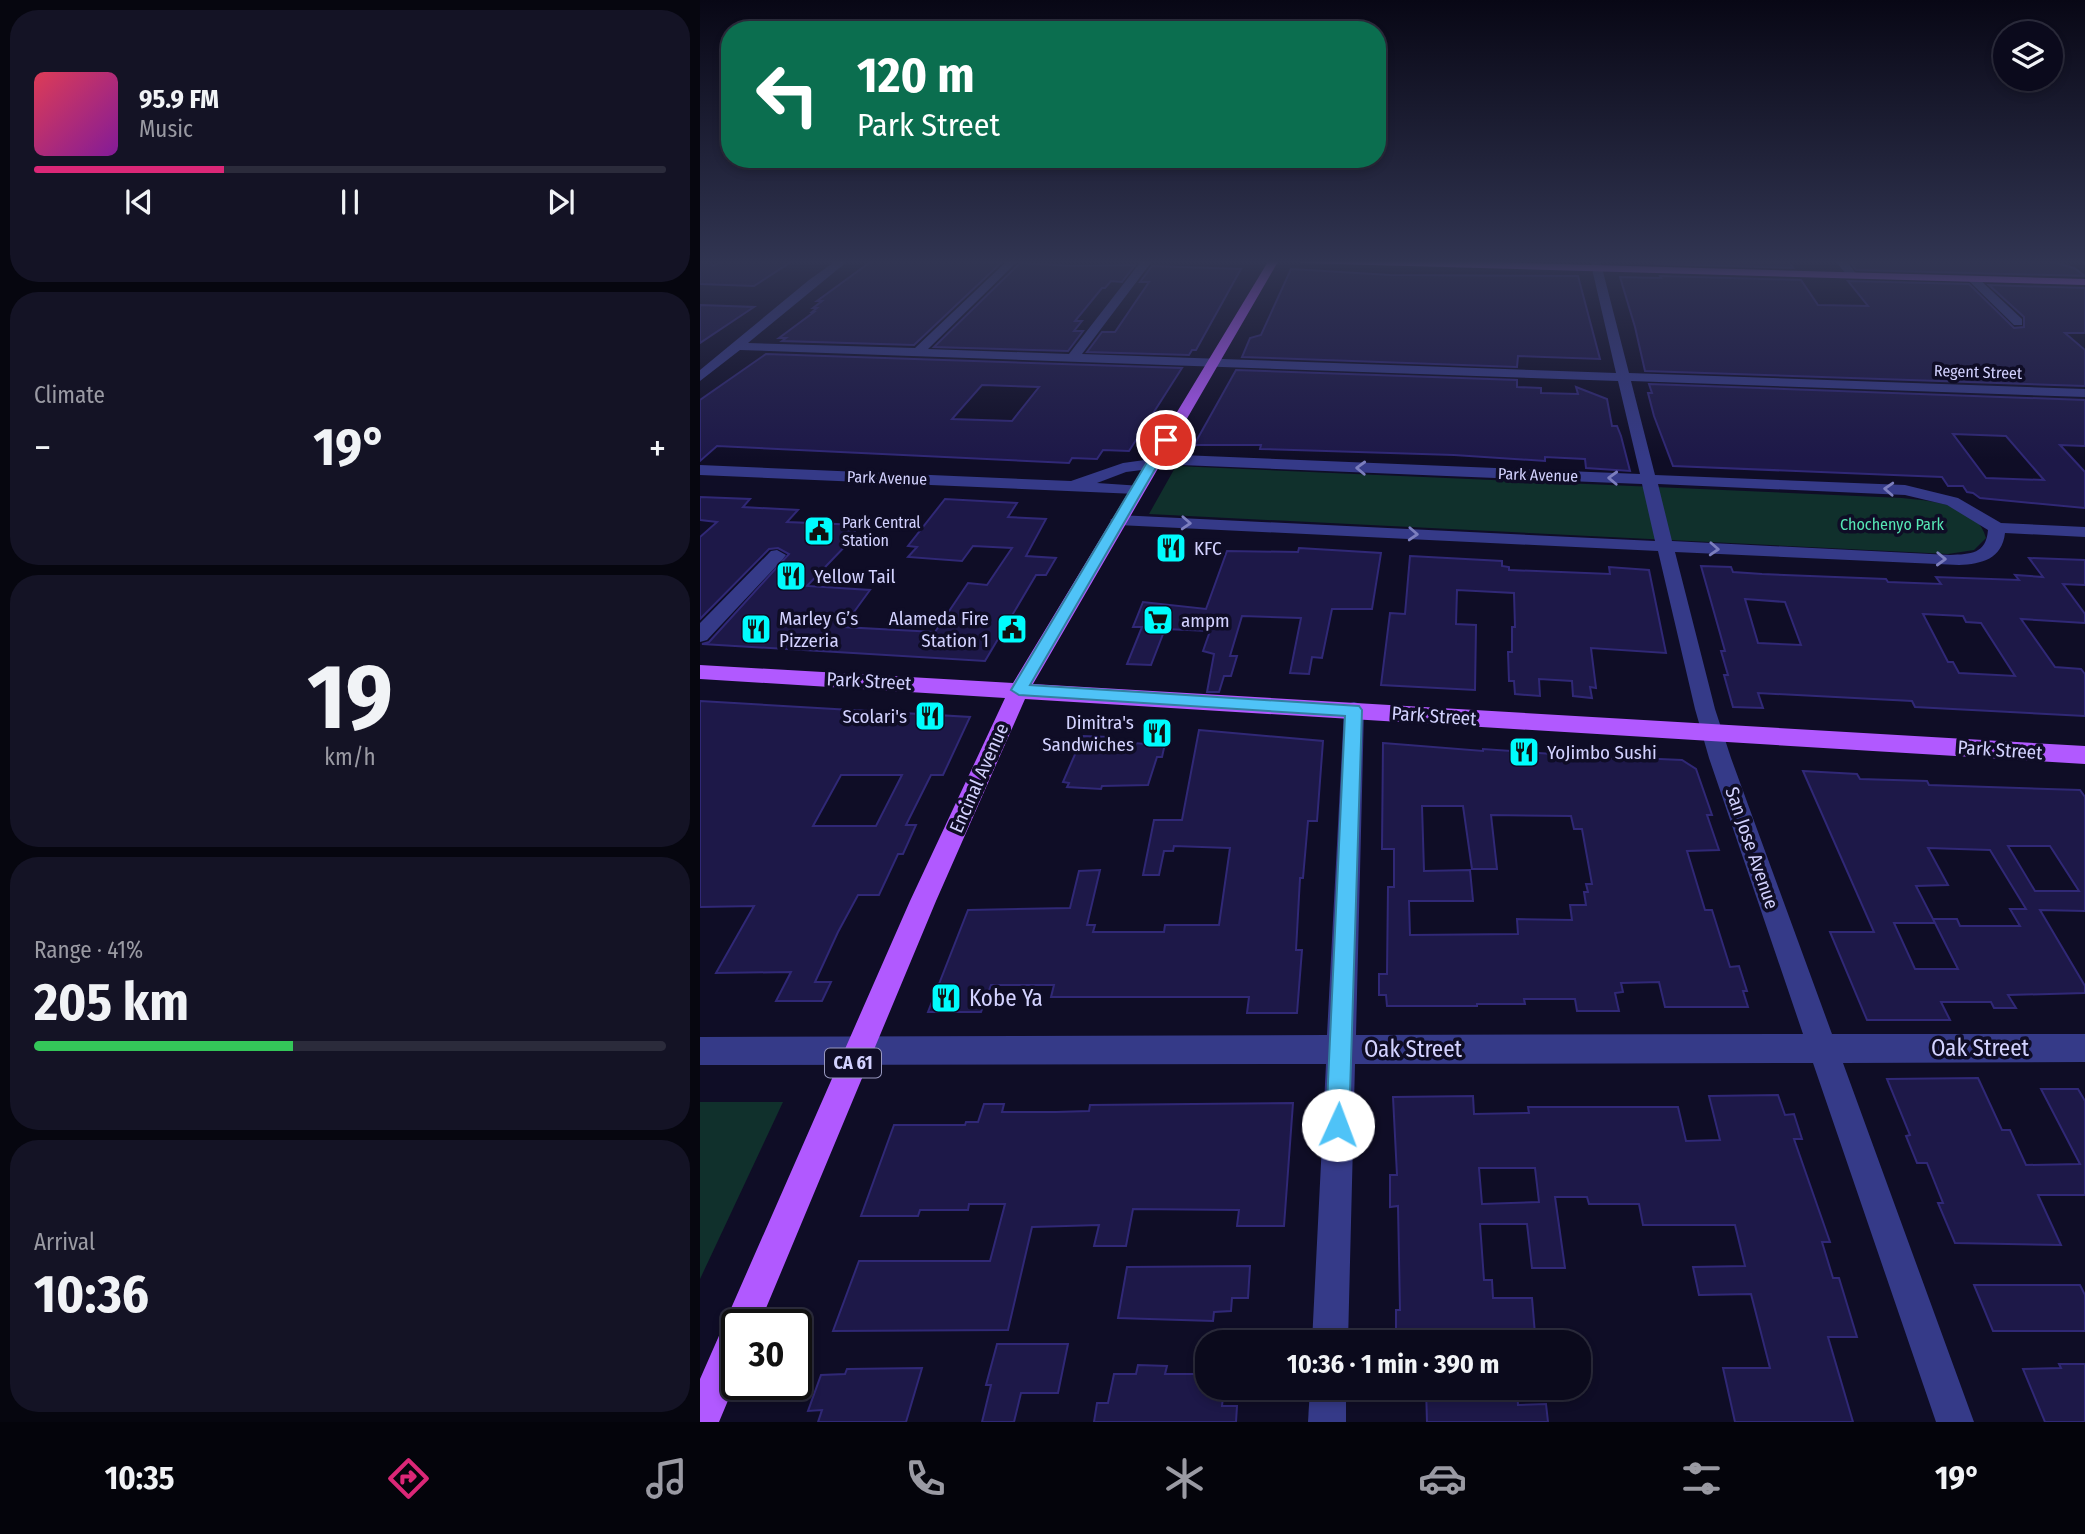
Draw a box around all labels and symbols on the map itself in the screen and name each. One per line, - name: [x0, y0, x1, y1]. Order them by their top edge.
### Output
- street label: Regent Street: [1934, 361, 2023, 383]
- pin: [1136, 410, 1196, 470]
- one-way arrow: [1355, 460, 1366, 475]
- street label: Park Avenue: [1498, 464, 1579, 486]
- street label: Park Avenue: [847, 467, 928, 489]
- one-way arrow: [1607, 471, 1618, 486]
- one-way arrow: [1883, 482, 1894, 497]
- place label: Park Central Station: [842, 513, 921, 550]
- public building icon: Park Central Station: [802, 514, 836, 548]
- one-way arrow: [1181, 515, 1192, 530]
- park label: Chochenyo Park: [1840, 515, 1945, 534]
- one-way arrow: [1408, 527, 1419, 542]
- restaurant icon: KFC: [1154, 531, 1188, 565]
- place label: KFC: [1194, 537, 1222, 560]
- one-way arrow: [1709, 541, 1720, 556]
- one-way arrow: [1936, 552, 1947, 567]
- restaurant icon: Yellow Tail: [774, 559, 808, 593]
- place label: Yellow Tail: [814, 565, 896, 588]
- supermarket icon: ampm: [1141, 603, 1175, 637]
- place label: Marley G’s Pizzeria: [779, 607, 858, 652]
- place label: Alameda Fire Station 1: [889, 607, 989, 652]
- place label: ampm: [1181, 609, 1230, 632]
- restaurant icon: Marley G’s Pizzeria: [739, 612, 773, 646]
- public building icon: Alameda Fire Station 1: [995, 612, 1029, 646]
- street label: Park Street: [826, 667, 913, 695]
- restaurant icon: Scolari's: [913, 699, 947, 733]
- street label: Park Street: [1391, 702, 1478, 730]
- place label: Scolari's: [842, 705, 907, 728]
- place label: Dimitra's Sandwiches: [1042, 711, 1134, 756]
- restaurant icon: Dimitra's Sandwiches: [1140, 716, 1174, 750]
- street label: Encinal Avenue: [945, 720, 1013, 836]
- restaurant icon: YoJimbo Sushi: [1507, 735, 1541, 769]
- street label: Park Street: [1957, 736, 2044, 764]
- place label: YoJimbo Sushi: [1547, 741, 1657, 764]
- street label: San Jose Avenue: [1720, 784, 1784, 912]
- restaurant icon: Kobe Ya: [929, 981, 963, 1015]
- place label: Kobe Ya: [969, 984, 1043, 1012]
- street label: Oak Street: [1931, 1034, 2030, 1062]
- street label: Oak Street: [1364, 1035, 1463, 1063]
- road number: CA 61: [825, 1048, 881, 1078]
- position arrow: [1301, 1088, 1375, 1162]
- speed limit sign: 30: [721, 1309, 812, 1400]

